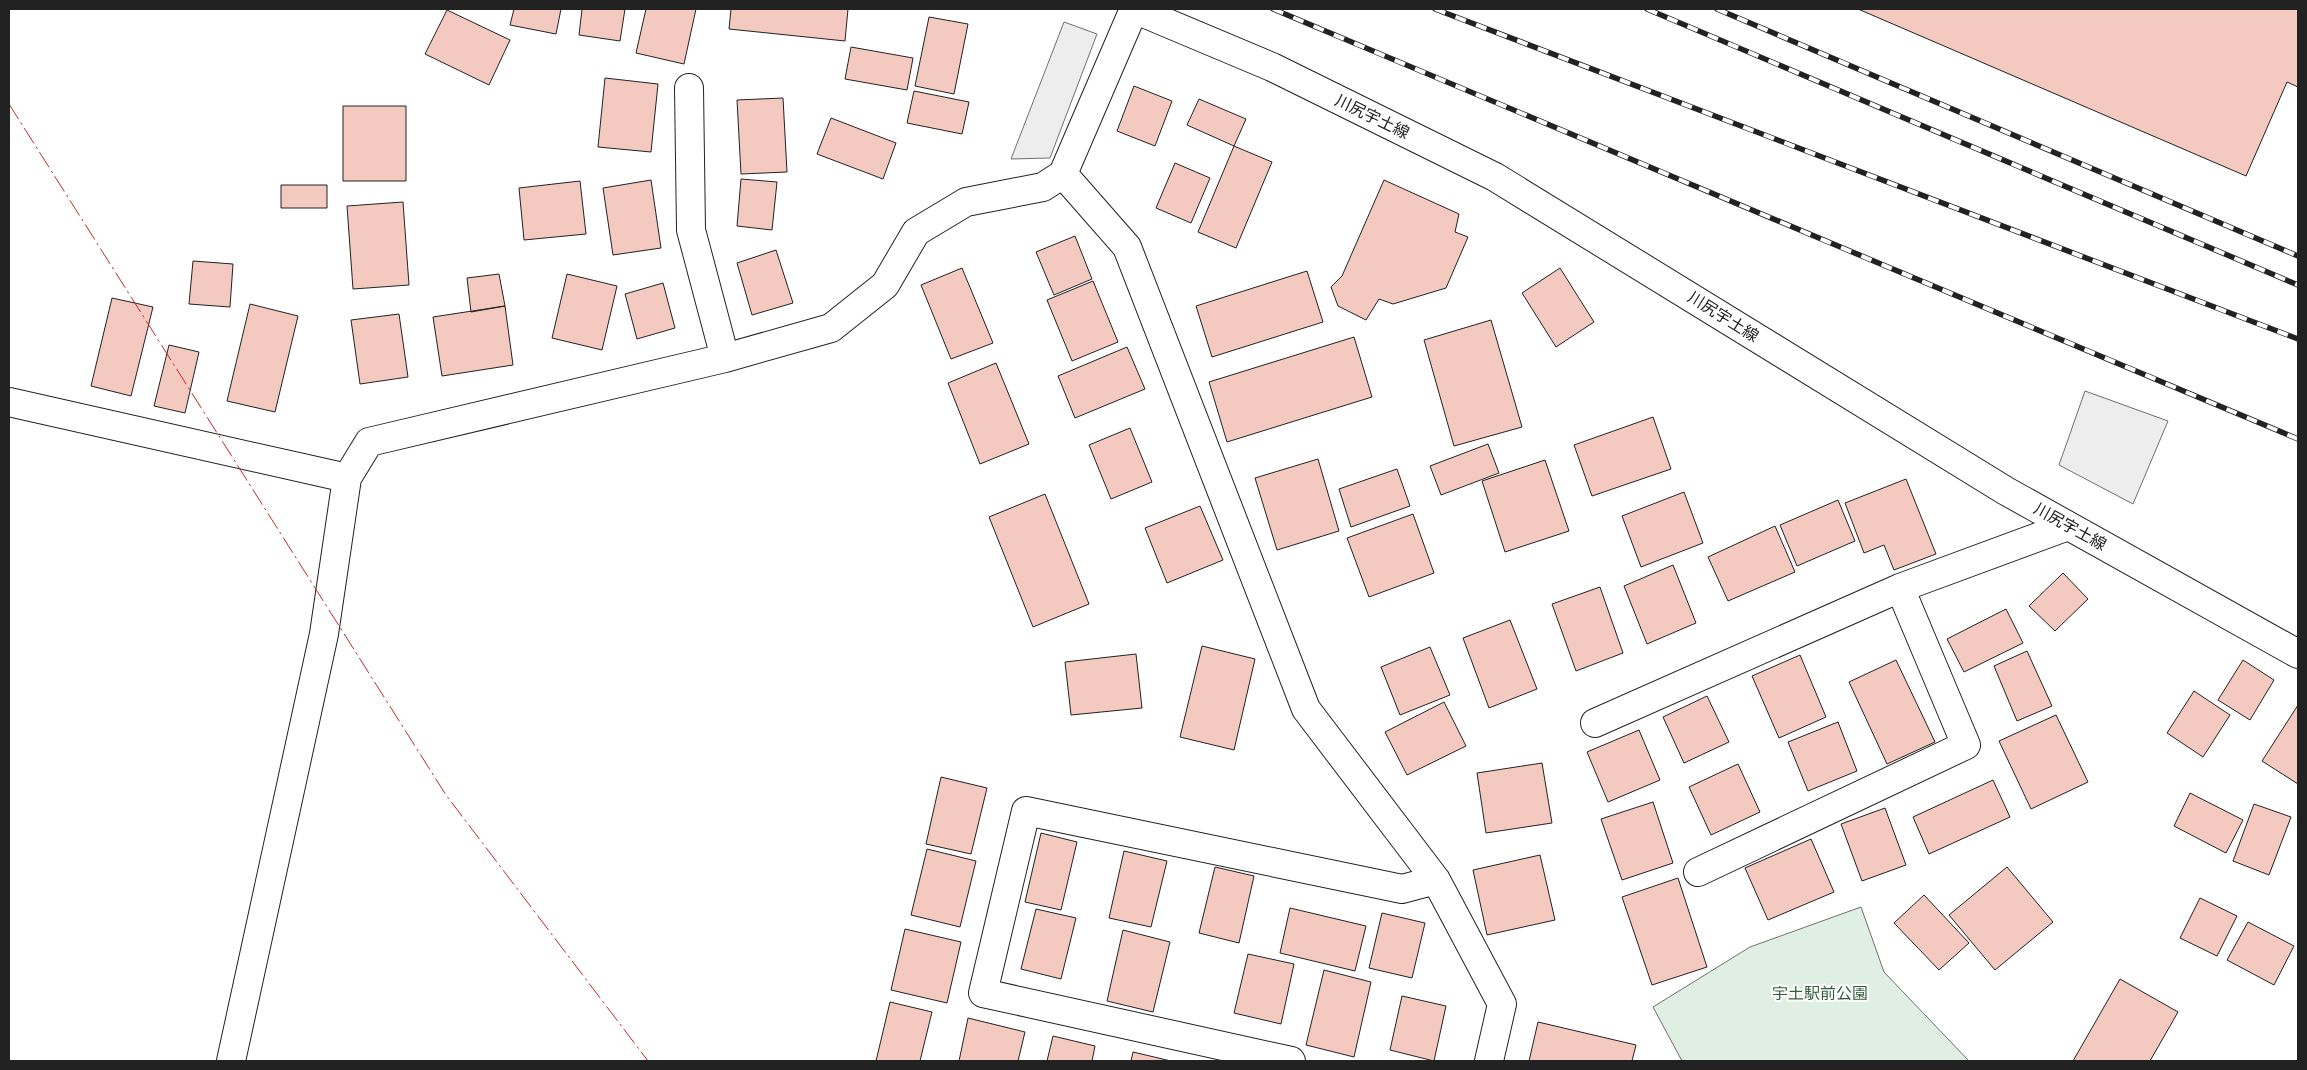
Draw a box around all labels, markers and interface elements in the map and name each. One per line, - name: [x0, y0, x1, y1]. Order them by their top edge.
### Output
- street label: 川尻宇土線: [1331, 90, 1413, 144]
- street label: 川尻宇土線: [1683, 286, 1763, 348]
- street label: 川尻宇土線: [2030, 498, 2110, 556]
- park label: 宇土駅前公園: [1772, 983, 1868, 1005]

